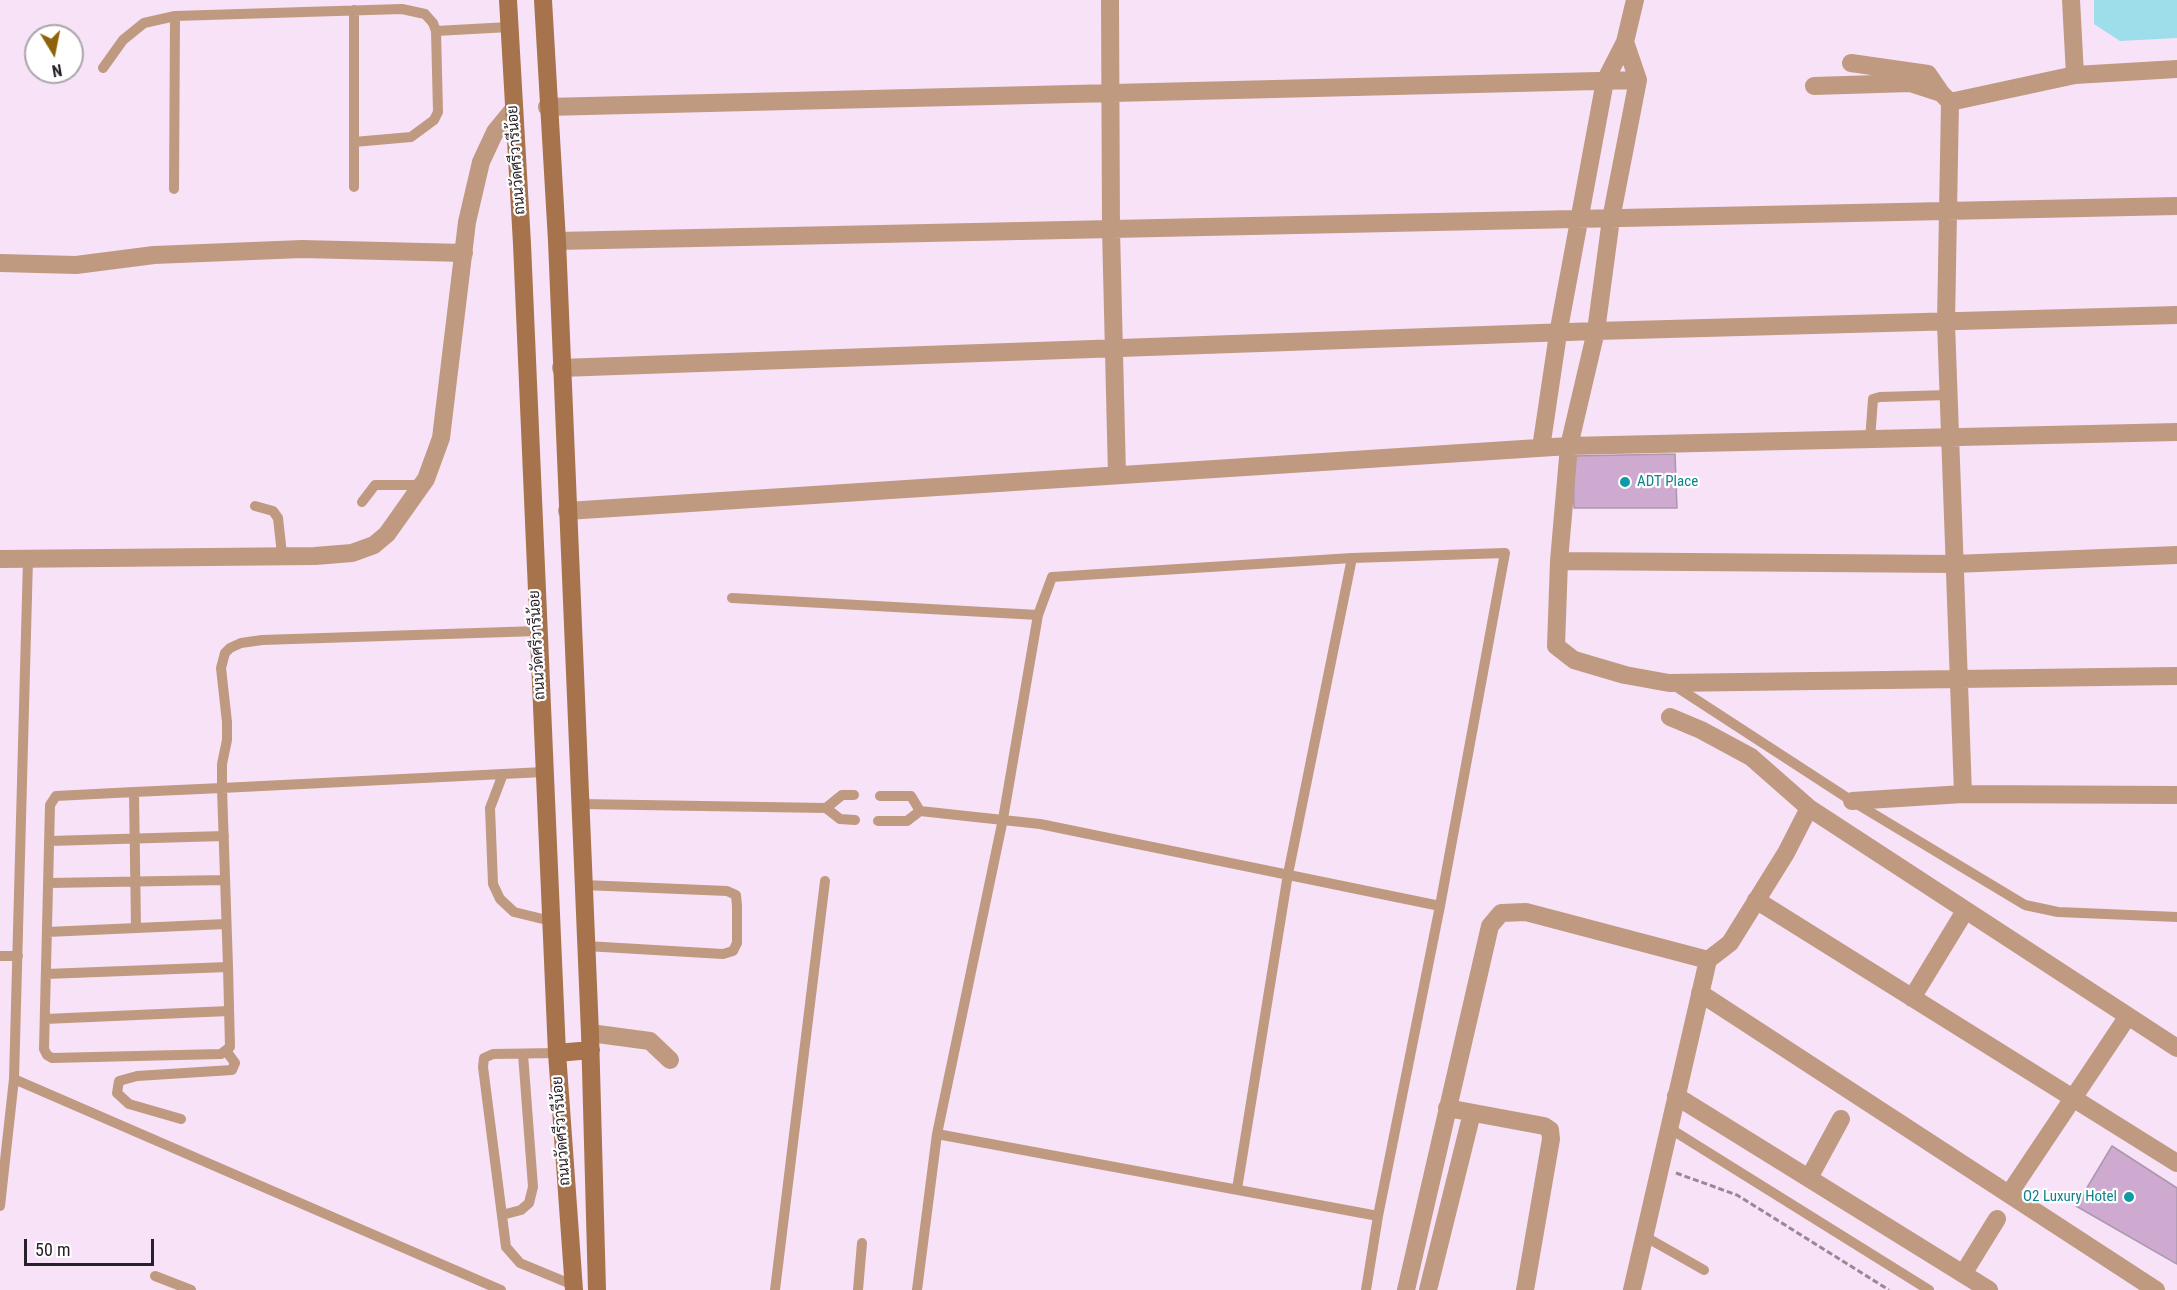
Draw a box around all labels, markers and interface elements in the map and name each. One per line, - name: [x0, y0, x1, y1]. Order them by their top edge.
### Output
- north arrow: [24, 24, 84, 84]
- text: N: [50, 60, 63, 80]
- street label: ถนนวัดศรีวารีน้อย: [504, 105, 530, 215]
- place label: ADT Place: [1637, 473, 1698, 491]
- marker: ADT Place: [1618, 475, 1632, 489]
- street label: ถนนวัดศรีวารีน้อย: [526, 590, 550, 700]
- street label: ถนนวัดศรีวารีน้อย: [549, 1076, 575, 1186]
- place label: O2 Luxury Hotel: [2023, 1188, 2117, 1206]
- marker: O2 Luxury Hotel: [2122, 1190, 2136, 1204]
- scale bar: [27, 1227, 158, 1265]
- text: 50 m: [35, 1239, 70, 1260]

